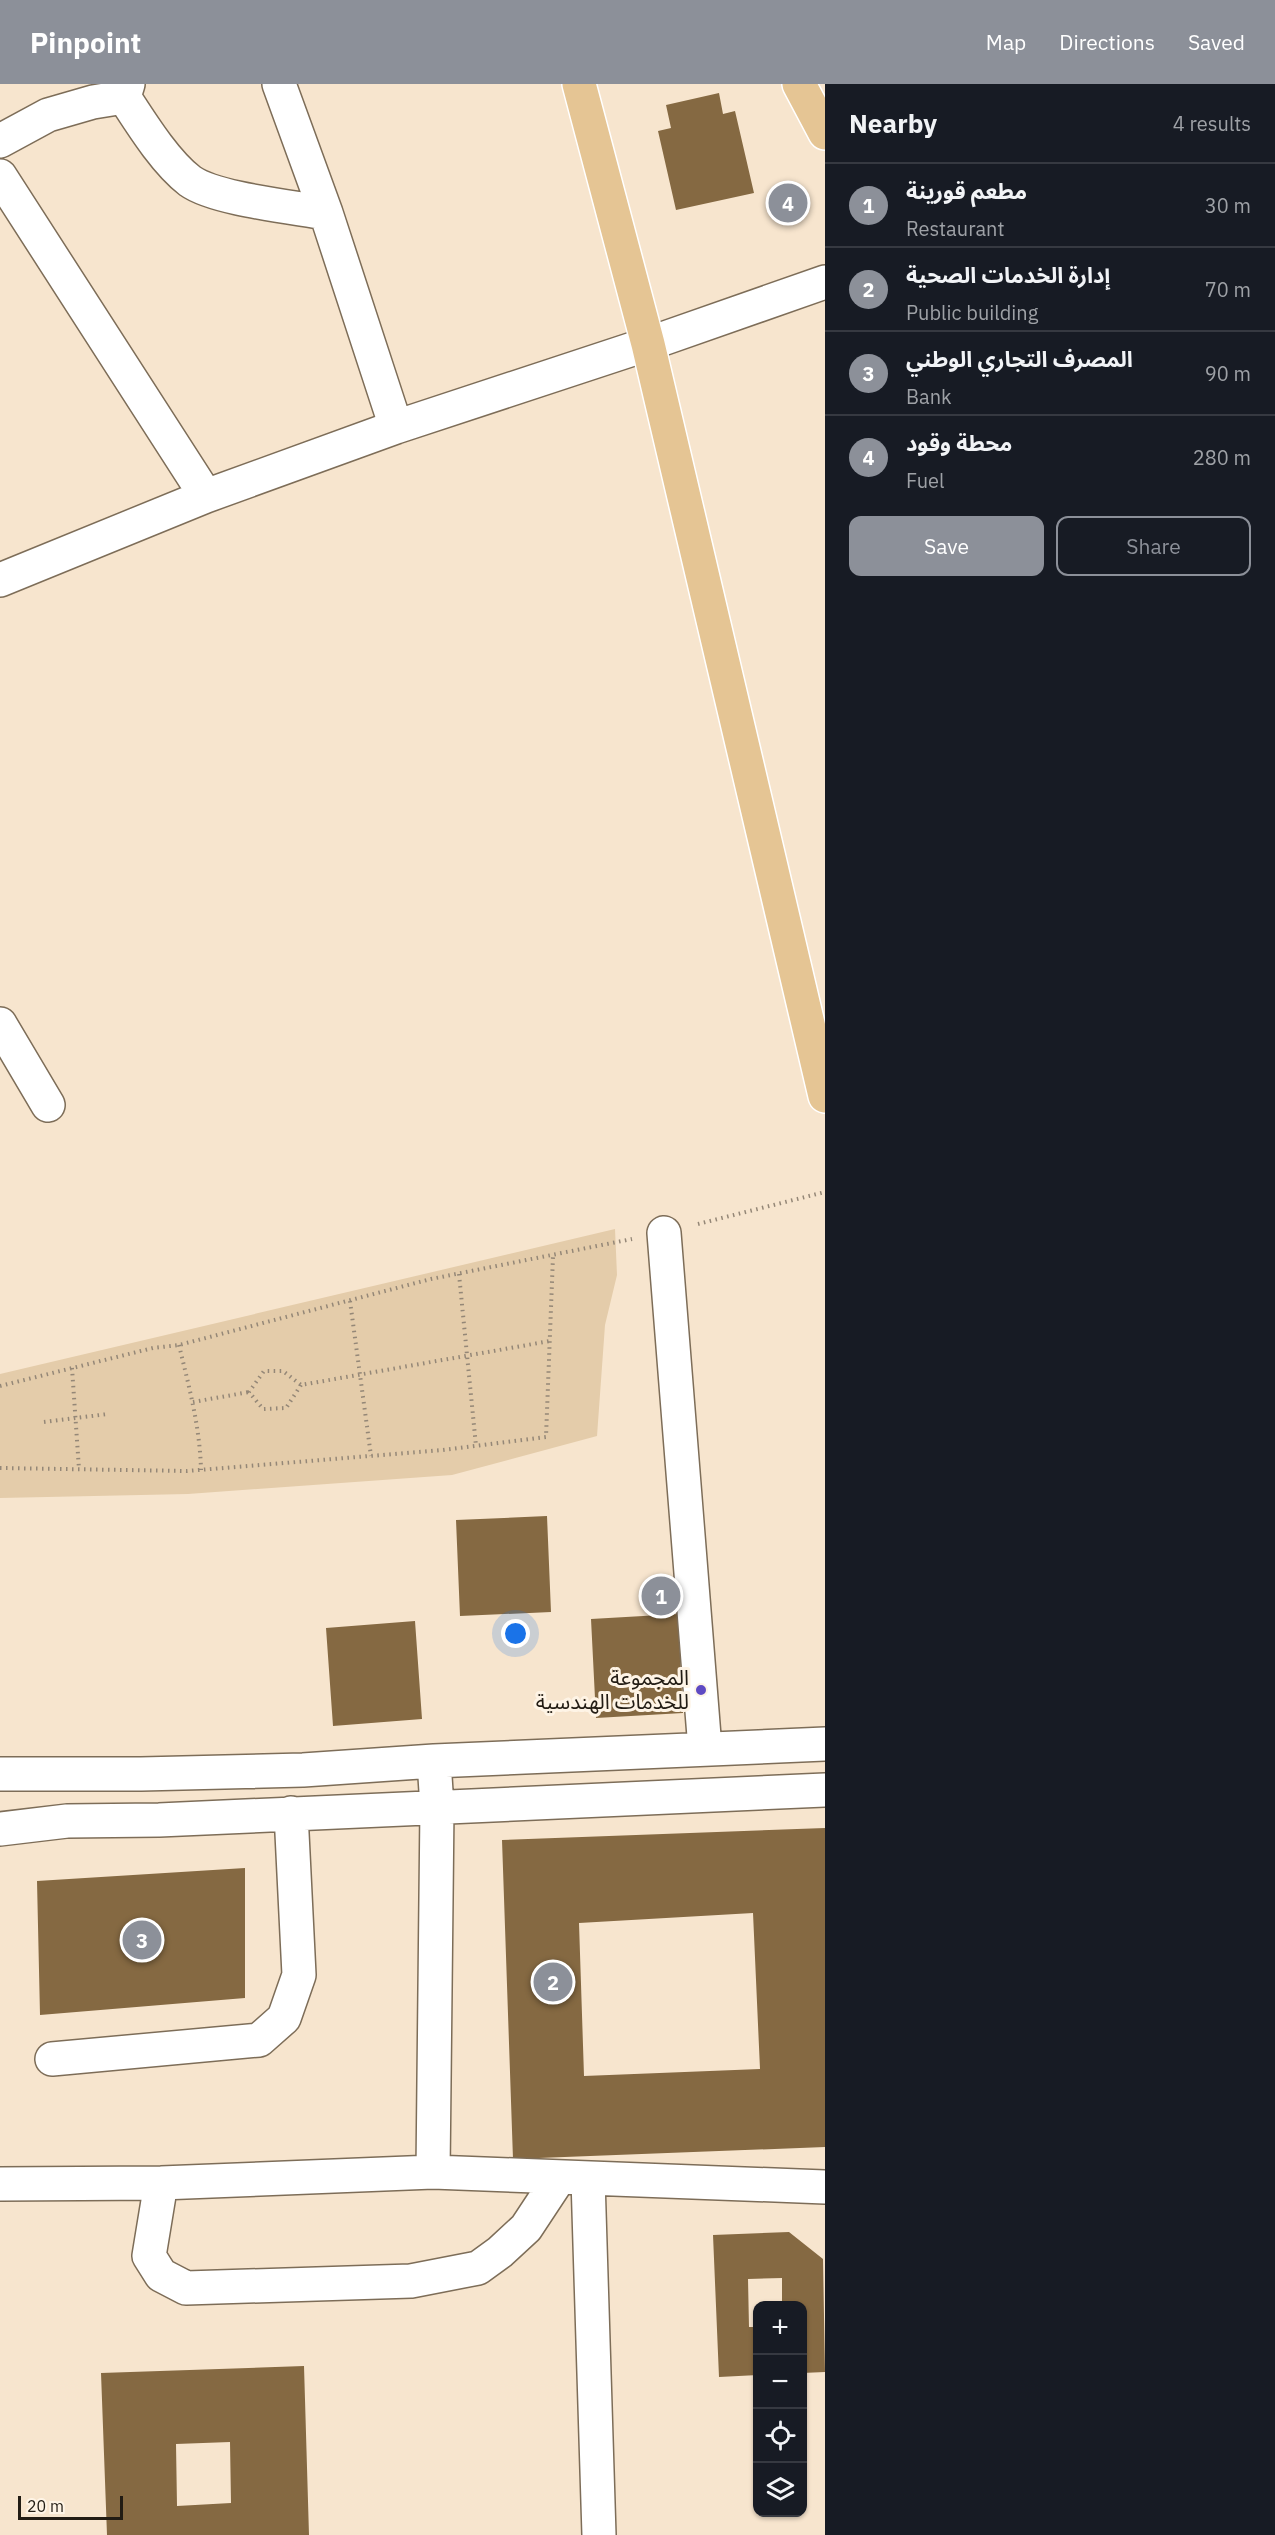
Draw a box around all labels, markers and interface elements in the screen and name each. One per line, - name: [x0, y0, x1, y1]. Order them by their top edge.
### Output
- text: Pinpoint: [30, 24, 141, 61]
- text: Map: [986, 28, 1026, 56]
- text: Directions: [1059, 28, 1155, 56]
- text: Saved: [1188, 28, 1245, 56]
- text: Nearby: [849, 106, 937, 140]
- text: 4 results: [1173, 110, 1251, 137]
- text: مطعم قورينة: [906, 176, 1027, 205]
- pin: 4: [768, 180, 808, 226]
- text: 1: [863, 192, 875, 219]
- text: 30 m: [1205, 192, 1251, 219]
- text: Restaurant: [906, 215, 1004, 242]
- text: إدارة الخدمات الصحية: [906, 260, 1110, 289]
- text: 2: [863, 276, 875, 303]
- text: 70 m: [1205, 276, 1251, 303]
- text: Public building: [906, 299, 1038, 326]
- text: المصرف التجاري الوطني: [906, 344, 1133, 373]
- text: 3: [863, 360, 875, 387]
- text: 90 m: [1205, 360, 1251, 387]
- text: Bank: [906, 383, 952, 410]
- text: محطة وقود: [906, 428, 1012, 457]
- text: 4: [863, 444, 875, 471]
- text: 280 m: [1193, 444, 1251, 471]
- text: Fuel: [906, 467, 944, 494]
- button: Save: [849, 516, 1044, 576]
- button: Share: [1056, 516, 1251, 576]
- pin: 1: [642, 1574, 680, 1618]
- your location: [501, 1619, 530, 1648]
- place label: المجموعة للخدمات الهندسية: [536, 1663, 689, 1715]
- marker: المجموعة للخدمات الهندسية: [694, 1683, 708, 1697]
- pin: 3: [122, 1918, 162, 1962]
- pin: 2: [534, 1960, 572, 2004]
- map controls: [753, 2301, 807, 2517]
- button: +: [753, 2301, 807, 2355]
- button: −: [753, 2355, 807, 2409]
- button: locate: [753, 2409, 807, 2463]
- button: layers: [753, 2463, 807, 2517]
- scale bar: [18, 2493, 123, 2520]
- text: 20 m: [27, 2496, 64, 2516]

